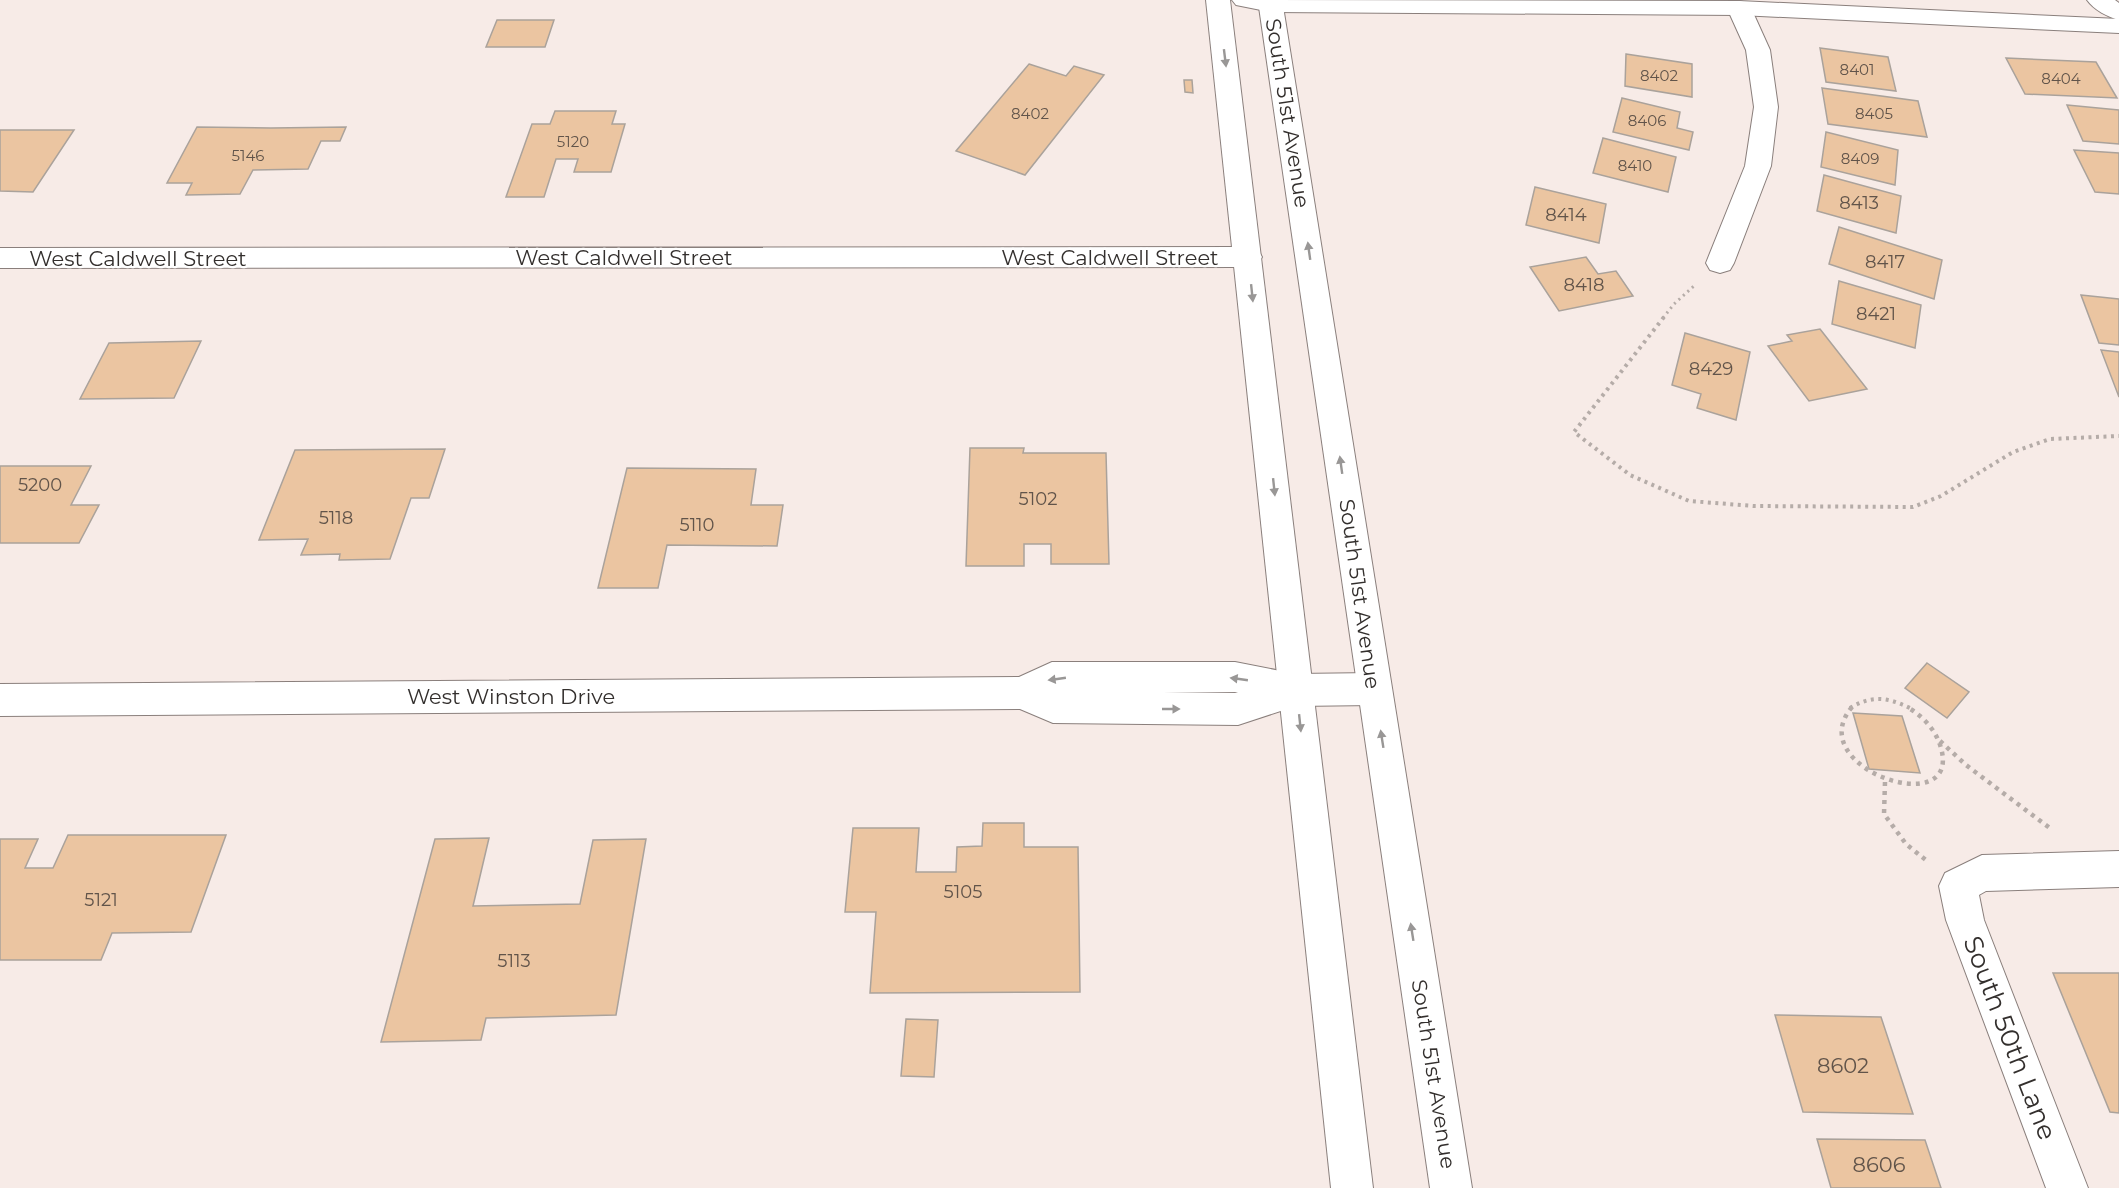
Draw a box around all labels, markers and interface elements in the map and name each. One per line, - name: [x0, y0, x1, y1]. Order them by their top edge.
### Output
- street label: South 51st Avenue: [1261, 17, 1315, 209]
- one-way arrow: [1220, 49, 1229, 68]
- house number: 8401: [1840, 60, 1874, 79]
- house number: 8402: [1640, 66, 1678, 85]
- house number: 8404: [2041, 69, 2081, 88]
- house number: 8402: [1011, 104, 1049, 123]
- house number: 8405: [1855, 104, 1893, 123]
- house number: 8406: [1628, 111, 1666, 130]
- house number: 5120: [557, 132, 589, 151]
- house number: 5146: [232, 146, 264, 165]
- house number: 8409: [1841, 149, 1879, 168]
- house number: 8410: [1618, 156, 1652, 175]
- house number: 8413: [1839, 192, 1879, 214]
- house number: 8414: [1545, 204, 1587, 226]
- one-way arrow: [1304, 242, 1313, 261]
- street label: West Caldwell Street: [515, 245, 733, 270]
- street label: West Caldwell Street: [1001, 245, 1219, 270]
- street label: West Caldwell Street: [29, 246, 247, 271]
- house number: 8417: [1865, 251, 1905, 273]
- house number: 8418: [1564, 274, 1604, 296]
- one-way arrow: [1247, 284, 1257, 303]
- house number: 8421: [1856, 303, 1896, 325]
- house number: 8429: [1689, 358, 1733, 380]
- one-way arrow: [1336, 455, 1345, 474]
- house number: 5200: [18, 474, 62, 496]
- one-way arrow: [1269, 478, 1279, 497]
- house number: 5102: [1019, 488, 1057, 510]
- street label: South 51st Avenue: [1334, 497, 1386, 691]
- house number: 5118: [319, 507, 353, 529]
- house number: 5110: [679, 514, 715, 536]
- one-way arrow: [1047, 674, 1066, 683]
- one-way arrow: [1229, 674, 1248, 683]
- street label: West Winston Drive: [407, 684, 615, 709]
- one-way arrow: [1162, 704, 1181, 714]
- one-way arrow: [1295, 713, 1305, 732]
- one-way arrow: [1377, 730, 1386, 749]
- house number: 5105: [944, 881, 982, 903]
- house number: 5121: [84, 889, 118, 911]
- one-way arrow: [1407, 922, 1416, 941]
- street label: South 50th Lane: [1956, 932, 2064, 1144]
- house number: 5113: [497, 950, 531, 972]
- street label: South 51st Avenue: [1407, 978, 1461, 1170]
- house number: 8602: [1817, 1053, 1869, 1078]
- house number: 8606: [1853, 1152, 1906, 1177]

